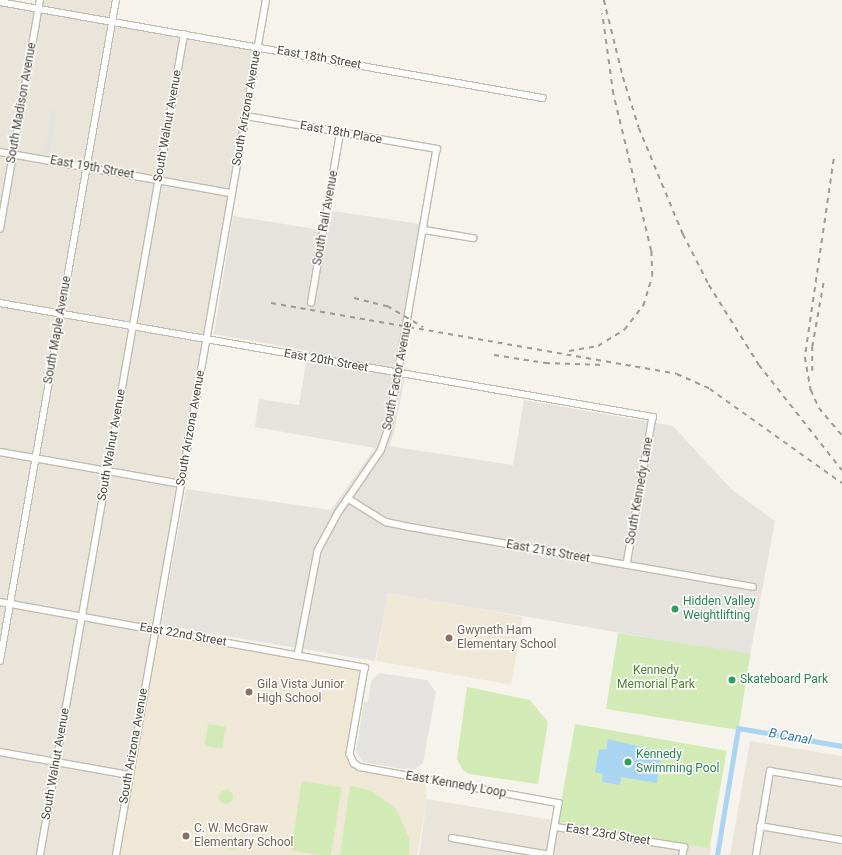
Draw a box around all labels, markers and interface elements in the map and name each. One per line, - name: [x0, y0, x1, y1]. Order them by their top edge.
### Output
- street label: South Madison Avenue: [4, 41, 40, 165]
- street label: East 18th Street: [276, 44, 362, 72]
- street label: South Arizona Avenue: [230, 49, 264, 167]
- street label: South Walnut Avenue: [151, 69, 185, 183]
- street label: East 18th Place: [299, 119, 383, 147]
- street label: East 19th Street: [49, 154, 135, 182]
- street label: South Rail Avenue: [311, 169, 341, 267]
- street label: South Maple Avenue: [41, 275, 75, 385]
- street label: South Factor Avenue: [380, 321, 416, 431]
- street label: East 20th Street: [283, 347, 369, 375]
- street label: South Arizona Avenue: [174, 369, 208, 487]
- street label: South Walnut Avenue: [95, 388, 129, 502]
- street label: South Kennedy Lane: [623, 436, 657, 546]
- street label: East 21st Street: [505, 538, 591, 566]
- place label: Hidden Valley Weightlifting: [683, 595, 756, 623]
- marker: Hidden Valley Weightlifting: [670, 604, 680, 614]
- street label: East 22nd Street: [138, 620, 228, 650]
- place label: Gwyneth Ham Elementary School: [457, 624, 557, 652]
- marker: Gwyneth Ham Elementary School: [444, 633, 454, 643]
- park label: Kennedy Memorial Park: [617, 664, 695, 692]
- place label: Skateboard Park: [740, 673, 828, 687]
- marker: Skateboard Park: [727, 675, 737, 685]
- place label: Gila Vista Junior High School: [257, 678, 344, 706]
- street label: South Arizona Avenue: [117, 687, 151, 805]
- marker: Gila Vista Junior High School: [244, 687, 254, 697]
- street label: South Walnut Avenue: [39, 707, 73, 821]
- water label: B Canal: [767, 726, 813, 748]
- place label: Kennedy Swimming Pool: [636, 748, 719, 776]
- marker: Kennedy Swimming Pool: [623, 757, 633, 767]
- street label: East Kennedy Loop: [404, 769, 508, 801]
- street label: East 23rd Street: [565, 821, 651, 849]
- place label: C. W. McGraw Elementary School: [194, 822, 294, 850]
- marker: C. W. McGraw Elementary School: [181, 831, 191, 841]

